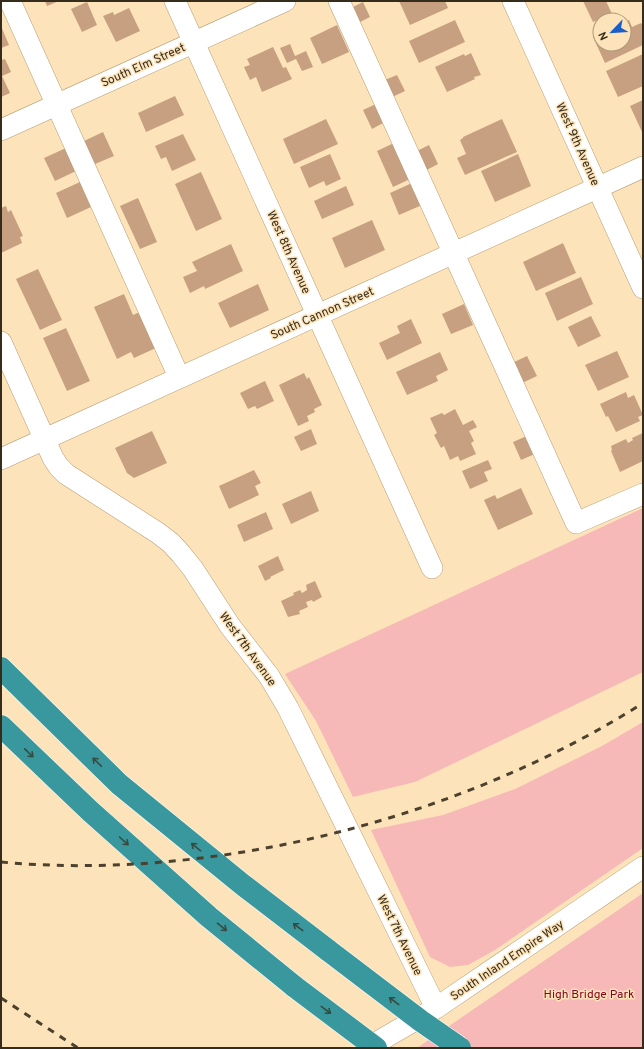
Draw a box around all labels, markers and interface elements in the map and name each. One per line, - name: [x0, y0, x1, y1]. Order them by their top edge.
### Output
- north arrow: [592, 12, 632, 52]
- text: N: [596, 29, 612, 42]
- street label: South Elm Street: [99, 40, 188, 92]
- street label: West 9th Avenue: [552, 100, 603, 189]
- street label: West 8th Avenue: [263, 208, 314, 297]
- street label: South Cannon Street: [268, 284, 377, 344]
- street label: West 7th Avenue: [215, 609, 280, 690]
- one-way arrow: [24, 748, 34, 758]
- one-way arrow: [92, 757, 102, 767]
- one-way arrow: [119, 837, 130, 846]
- one-way arrow: [190, 842, 201, 851]
- street label: West 7th Avenue: [373, 892, 426, 978]
- street label: South Inland Empire Way: [448, 917, 567, 1005]
- one-way arrow: [217, 923, 227, 932]
- one-way arrow: [292, 923, 303, 931]
- park label: High Bridge Park: [544, 987, 634, 1003]
- one-way arrow: [389, 996, 400, 1005]
- one-way arrow: [320, 1006, 331, 1014]

